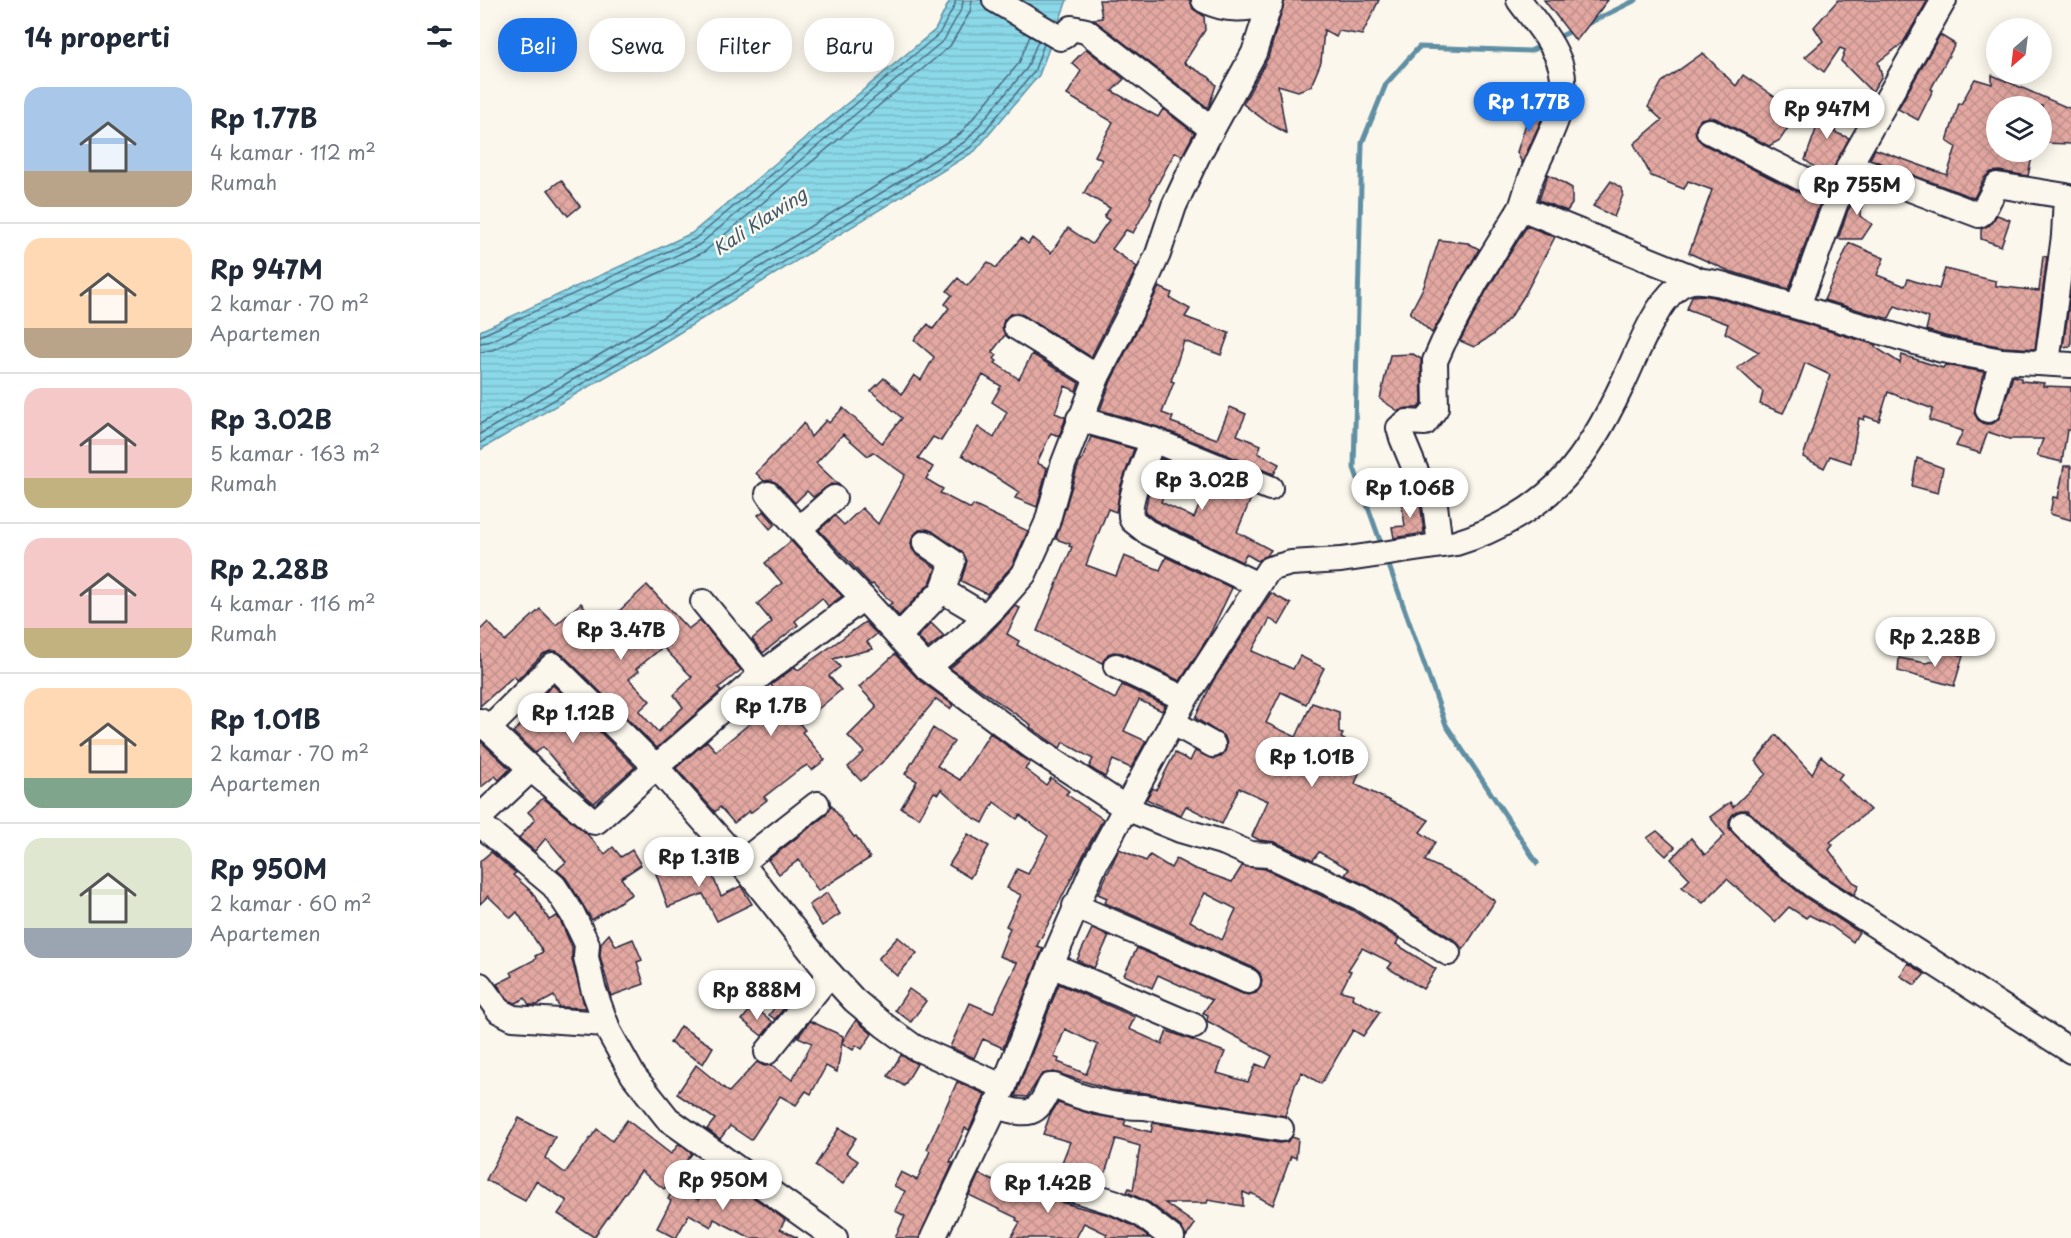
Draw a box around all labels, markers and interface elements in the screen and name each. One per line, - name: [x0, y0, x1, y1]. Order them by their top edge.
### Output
- text: 14 properti: [24, 17, 170, 56]
- chip: Beli: [498, 18, 577, 72]
- chip: Sewa: [589, 18, 685, 72]
- chip: Filter: [697, 18, 792, 72]
- chip: Baru: [804, 18, 894, 72]
- north arrow: [1986, 18, 2052, 84]
- map controls: [1986, 18, 2052, 162]
- icon: filters: [423, 20, 456, 53]
- pin: Rp 1.77B: [1467, 82, 1591, 133]
- text: Rp 1.77B: [1488, 86, 1570, 116]
- pin: Rp 947M: [1772, 89, 1882, 140]
- text: Rp 947M: [1784, 93, 1870, 123]
- button: layers: [1986, 96, 2052, 162]
- text: Rp 1.77B: [210, 98, 317, 137]
- icon: home: [72, 111, 144, 183]
- text: 4 kamar · 112 m²: [210, 137, 376, 167]
- pin: Rp 755M: [1802, 165, 1912, 216]
- text: Rumah: [210, 167, 277, 197]
- text: Rp 755M: [1813, 169, 1901, 199]
- water label: Kali Klawing: [707, 179, 813, 261]
- text: Rp 947M: [210, 249, 323, 288]
- icon: home: [72, 262, 144, 334]
- text: 2 kamar · 70 m²: [210, 288, 369, 318]
- text: Apartemen: [210, 318, 321, 348]
- text: Rp 3.02B: [210, 399, 332, 438]
- icon: home: [72, 412, 144, 484]
- text: 5 kamar · 163 m²: [210, 438, 380, 468]
- pin: Rp 3.02B: [1140, 460, 1264, 511]
- text: Rp 3.02B: [1155, 464, 1249, 494]
- text: Rumah: [210, 468, 277, 498]
- pin: Rp 1.06B: [1348, 468, 1472, 519]
- text: Rp 1.06B: [1365, 472, 1455, 502]
- text: Rp 2.28B: [210, 549, 329, 588]
- icon: home: [72, 562, 144, 634]
- text: 4 kamar · 116 m²: [210, 588, 376, 618]
- pin: Rp 3.47B: [559, 610, 683, 661]
- text: Rp 3.47B: [576, 614, 666, 644]
- pin: Rp 2.28B: [1873, 617, 1997, 668]
- text: Rumah: [210, 618, 277, 648]
- text: Rp 2.28B: [1889, 621, 1981, 651]
- pin: Rp 1.7B: [716, 686, 826, 737]
- text: Rp 1.7B: [735, 690, 807, 720]
- pin: Rp 1.12B: [511, 693, 635, 744]
- text: Rp 1.12B: [531, 697, 615, 727]
- text: Rp 1.01B: [210, 699, 321, 738]
- icon: home: [72, 712, 144, 784]
- pin: Rp 1.01B: [1250, 737, 1374, 788]
- text: 2 kamar · 70 m²: [210, 738, 369, 768]
- text: Rp 1.01B: [1269, 741, 1355, 771]
- text: Apartemen: [210, 768, 321, 798]
- pin: Rp 1.31B: [637, 837, 761, 888]
- text: Rp 1.31B: [658, 841, 740, 871]
- text: Rp 950M: [210, 849, 327, 888]
- icon: home: [72, 862, 144, 934]
- text: 2 kamar · 60 m²: [210, 888, 372, 918]
- text: Apartemen: [210, 918, 321, 948]
- pin: Rp 888M: [702, 970, 812, 1021]
- text: Rp 888M: [712, 974, 802, 1004]
- pin: Rp 950M: [668, 1160, 778, 1211]
- pin: Rp 1.42B: [986, 1163, 1110, 1214]
- text: Rp 950M: [678, 1164, 768, 1194]
- text: Rp 1.42B: [1004, 1167, 1092, 1197]

